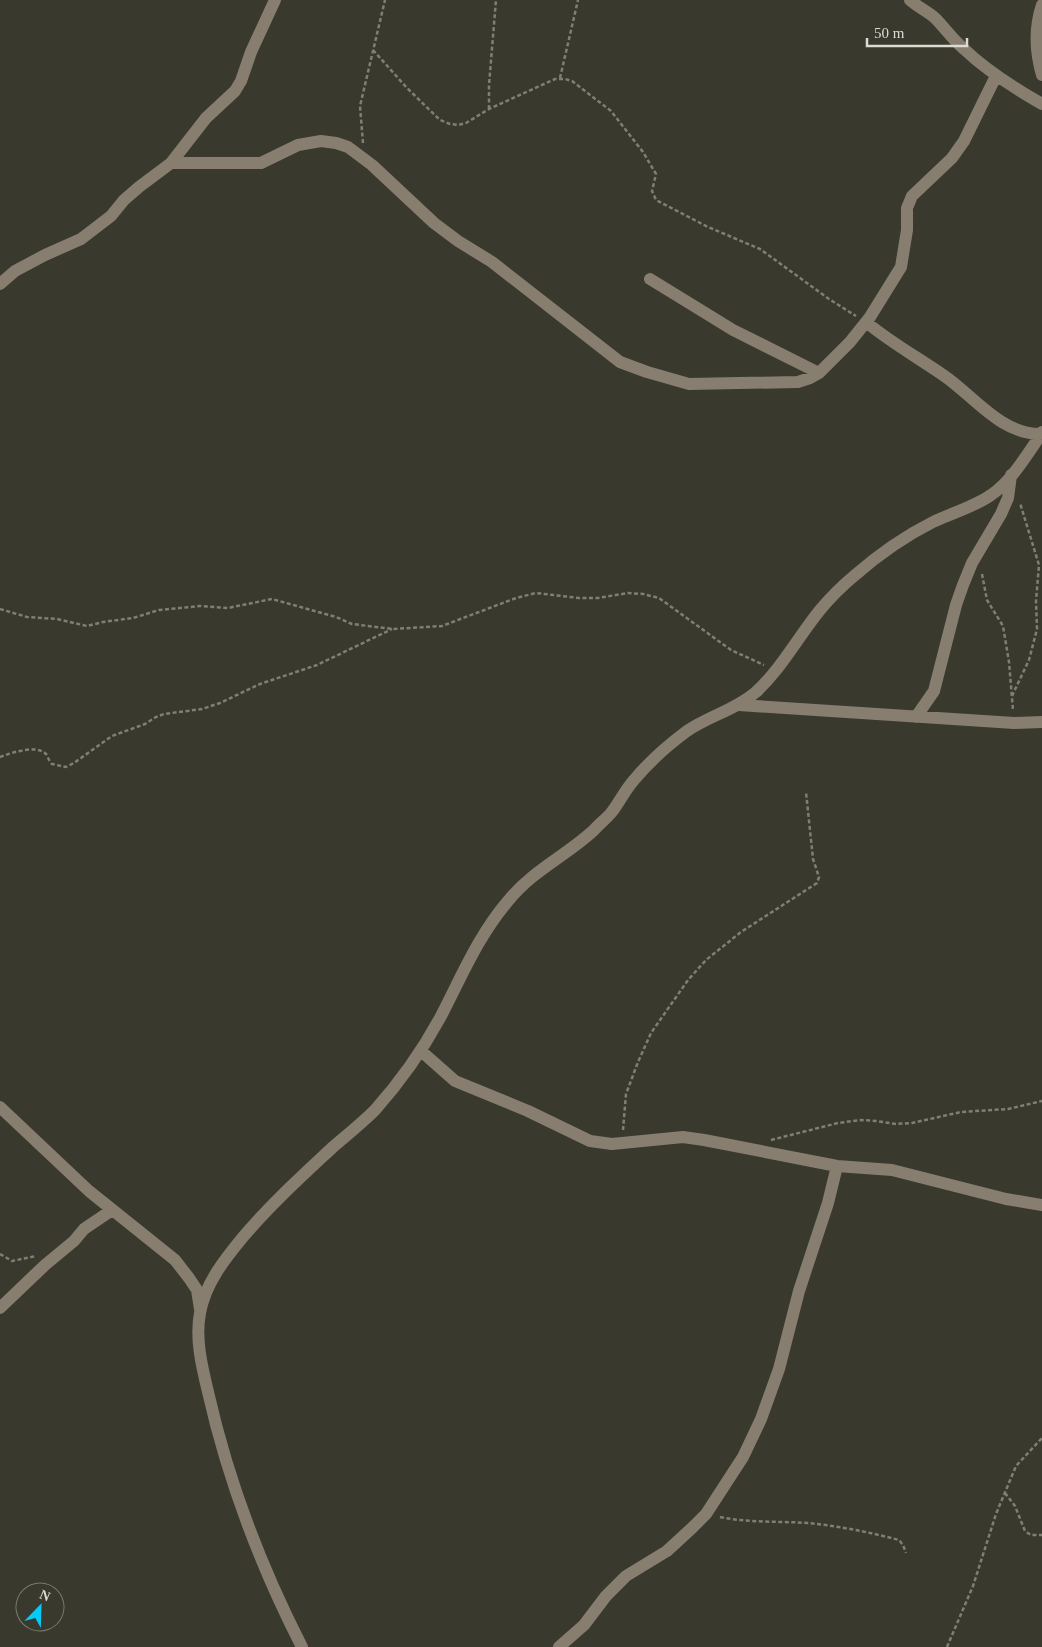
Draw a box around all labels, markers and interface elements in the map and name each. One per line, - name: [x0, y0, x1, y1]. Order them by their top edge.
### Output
- scale bar: [867, 15, 967, 47]
- text: 50 m: [874, 25, 905, 41]
- north arrow: [15, 1582, 65, 1632]
- text: N: [37, 1587, 52, 1604]

